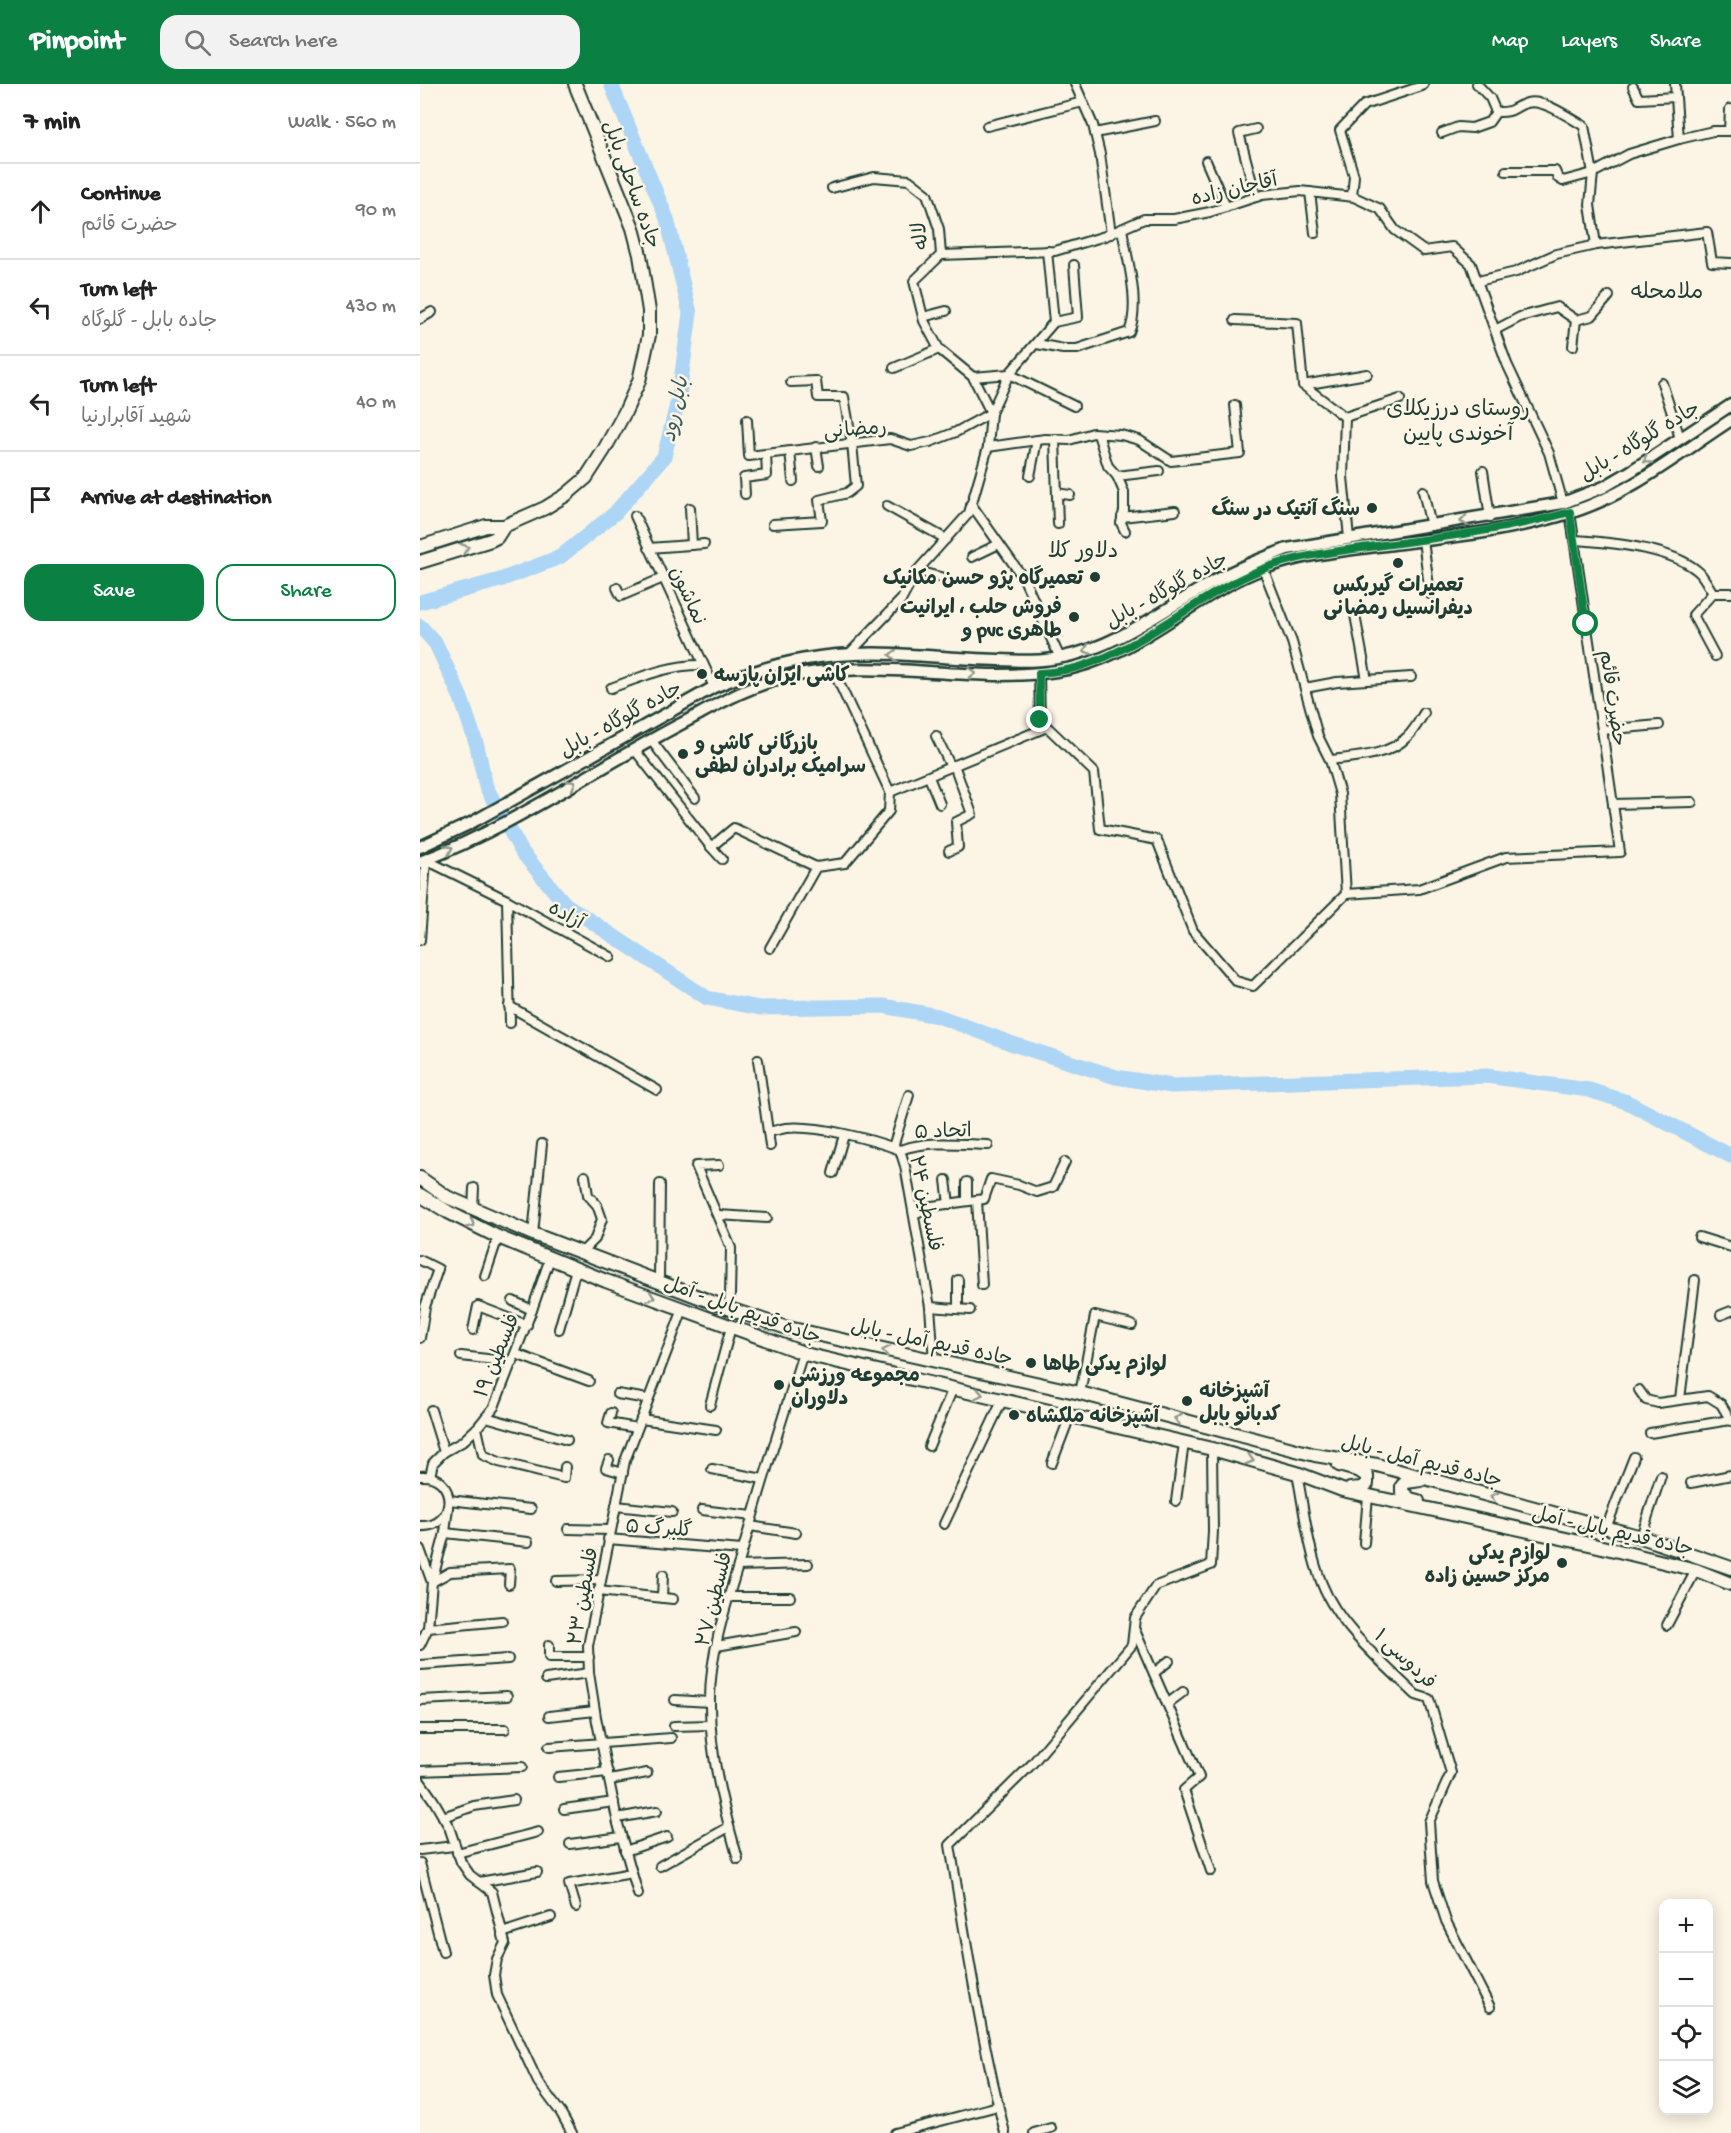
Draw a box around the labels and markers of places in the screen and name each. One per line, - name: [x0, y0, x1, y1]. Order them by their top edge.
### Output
- place label: سنگ آنتیک در سنگ: [1212, 496, 1360, 523]
- marker: سنگ آنتیک در سنگ: [1365, 501, 1379, 515]
- marker: تعمیرات گیربکس دیفرانسیل رمضانی: [1391, 556, 1405, 570]
- place label: تعمیرگاه پژو حسن مکانیک: [883, 565, 1084, 592]
- marker: تعمیرگاه پژو حسن مکانیک: [1088, 570, 1102, 584]
- place label: تعمیرات گیربکس دیفرانسیل رمضانی: [1323, 572, 1473, 622]
- place label: فروش حلب ، ایرانیت و pvc طاهری: [900, 595, 1062, 644]
- marker: فروش حلب ، ایرانیت و pvc طاهری: [1067, 610, 1081, 624]
- place label: کاشی ایران پارسه: [714, 665, 850, 689]
- marker: کاشی ایران پارسه: [695, 667, 709, 681]
- place label: بازرگانی کاشی و سرامیک برادران لطفی: [693, 730, 866, 780]
- marker: بازرگانی کاشی و سرامیک برادران لطفی: [676, 747, 690, 761]
- place label: لوازم یدکی طاها: [1043, 1354, 1167, 1378]
- marker: لوازم یدکی طاها: [1024, 1356, 1038, 1370]
- place label: مجموعه ورزشی دلاوران: [791, 1366, 920, 1412]
- marker: مجموعه ورزشی دلاوران: [772, 1378, 786, 1392]
- place label: آشپزخانه کدبانو بابل: [1199, 1379, 1281, 1428]
- marker: آشپزخانه کدبانو بابل: [1180, 1394, 1194, 1408]
- place label: آشپزخانه ملکشاه: [1026, 1404, 1161, 1430]
- marker: آشپزخانه ملکشاه: [1007, 1408, 1021, 1422]
- place label: لوازم یدکی مرکز حسین زاده: [1424, 1543, 1550, 1590]
- marker: لوازم یدکی مرکز حسین زاده: [1555, 1556, 1569, 1570]

